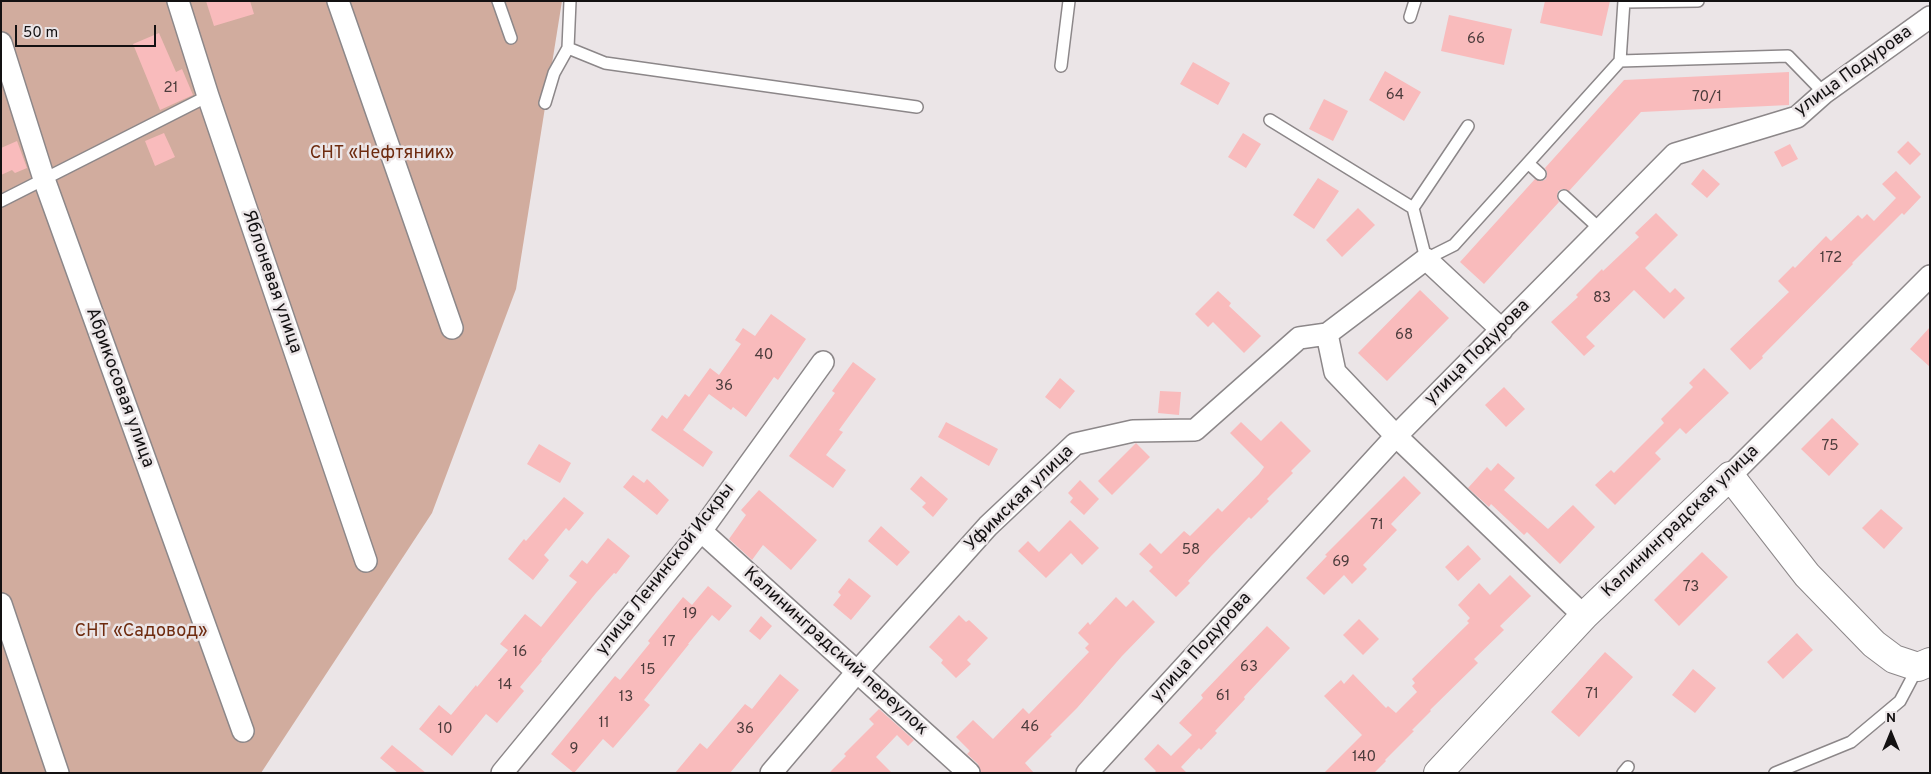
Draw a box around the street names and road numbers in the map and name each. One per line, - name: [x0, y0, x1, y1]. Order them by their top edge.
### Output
- street label: улица Подурова: [1791, 22, 1917, 122]
- street label: Яблоневая улица: [236, 207, 306, 357]
- street label: улица Подурова: [1421, 296, 1535, 410]
- street label: Абрикосовая улица: [80, 305, 158, 471]
- street label: Калининградская улица: [1598, 441, 1764, 603]
- street label: Уфимская улица: [961, 442, 1079, 556]
- street label: улица Ленинской Искры: [592, 480, 740, 660]
- street label: Калининградский переулок: [738, 563, 932, 741]
- street label: улица Подурова: [1147, 589, 1257, 707]

